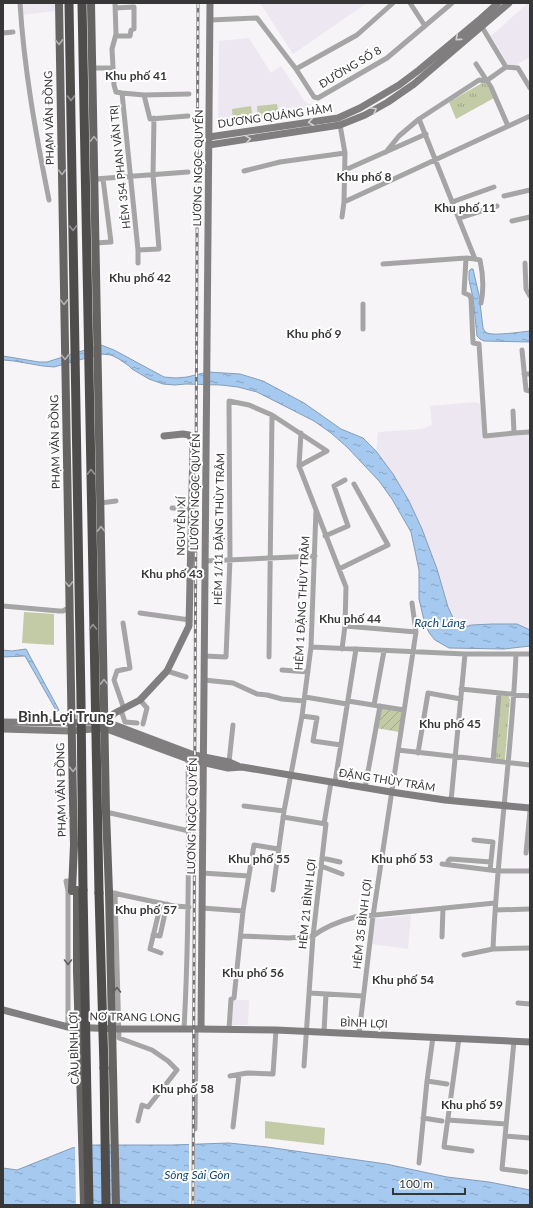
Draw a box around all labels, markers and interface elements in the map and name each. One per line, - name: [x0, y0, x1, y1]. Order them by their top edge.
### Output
- one-way arrow: [455, 33, 463, 40]
- one-way arrow: [55, 39, 64, 45]
- street label: ĐƯỜNG SỐ 8: [316, 42, 383, 90]
- district label: Khu phố 41: [105, 68, 167, 83]
- street label: PHẠM VĂN ĐỒNG: [40, 71, 56, 165]
- one-way arrow: [67, 95, 75, 101]
- street label: DƯƠNG QUẢNG HÀM: [217, 101, 333, 130]
- street label: HẺM 354 PHAN VĂN TRỊ: [107, 104, 132, 230]
- one-way arrow: [369, 108, 377, 115]
- street label: LƯƠNG NGỌC QUYẾN: [189, 109, 205, 227]
- one-way arrow: [308, 117, 315, 126]
- one-way arrow: [245, 135, 251, 144]
- one-way arrow: [90, 136, 98, 142]
- one-way arrow: [58, 169, 66, 175]
- district label: Khu phố 8: [336, 169, 392, 184]
- district label: Khu phố 11: [434, 200, 496, 215]
- one-way arrow: [69, 225, 77, 231]
- district label: Khu phố 42: [109, 270, 171, 285]
- one-way arrow: [60, 299, 68, 305]
- district label: Khu phố 9: [286, 326, 342, 341]
- one-way arrow: [61, 354, 69, 360]
- street label: PHẠM VĂN ĐỒNG: [46, 395, 62, 489]
- street label: LƯƠNG NGỌC QUYẾN: [186, 433, 202, 551]
- street label: HẺM 1/11 ĐẶNG THÙY TRÂM: [211, 453, 226, 605]
- one-way arrow: [86, 469, 95, 475]
- street label: NGUYỄN XÍ: [172, 495, 188, 556]
- one-way arrow: [97, 526, 105, 532]
- street label: HẺM 1 ĐẶNG THÙY TRÂM: [291, 535, 312, 670]
- district label: Khu phố 43: [141, 566, 203, 581]
- one-way arrow: [65, 581, 73, 587]
- district label: Khu phố 44: [319, 611, 381, 626]
- water label: Rạch Lăng: [414, 615, 466, 630]
- one-way arrow: [89, 624, 98, 630]
- one-way arrow: [99, 679, 108, 685]
- district label: Bình Lợi Trung: [18, 707, 114, 725]
- district label: Khu phố 45: [419, 716, 481, 731]
- street label: PHẠM VĂN ĐỒNG: [52, 743, 68, 837]
- street label: LƯƠNG NGỌC QUYẾN: [183, 757, 199, 875]
- street label: ĐẶNG THÙY TRÂM: [338, 765, 436, 794]
- one-way arrow: [68, 766, 77, 772]
- district label: Khu phố 55: [228, 851, 290, 866]
- district label: Khu phố 53: [371, 851, 433, 866]
- street label: HẺM 21 BÌNH LỢI: [295, 858, 318, 950]
- street label: HẺM 35 BÌNH LỢI: [350, 878, 373, 970]
- district label: Khu phố 57: [115, 902, 177, 917]
- one-way arrow: [64, 959, 72, 965]
- district label: Khu phố 56: [222, 965, 284, 980]
- district label: Khu phố 54: [372, 972, 434, 987]
- one-way arrow: [113, 987, 121, 993]
- street label: NƠ TRANG LONG: [90, 1009, 180, 1024]
- street label: CẦU BÌNH LỢI: [65, 1011, 81, 1085]
- street label: BÌNH LỢI: [340, 1015, 388, 1030]
- district label: Khu phố 58: [152, 1081, 214, 1096]
- district label: Khu phố 59: [441, 1097, 503, 1112]
- water label: Sông Sài Gòn: [164, 1167, 230, 1182]
- scale bar: [393, 1170, 465, 1196]
- text: 100 m: [399, 1176, 433, 1191]

